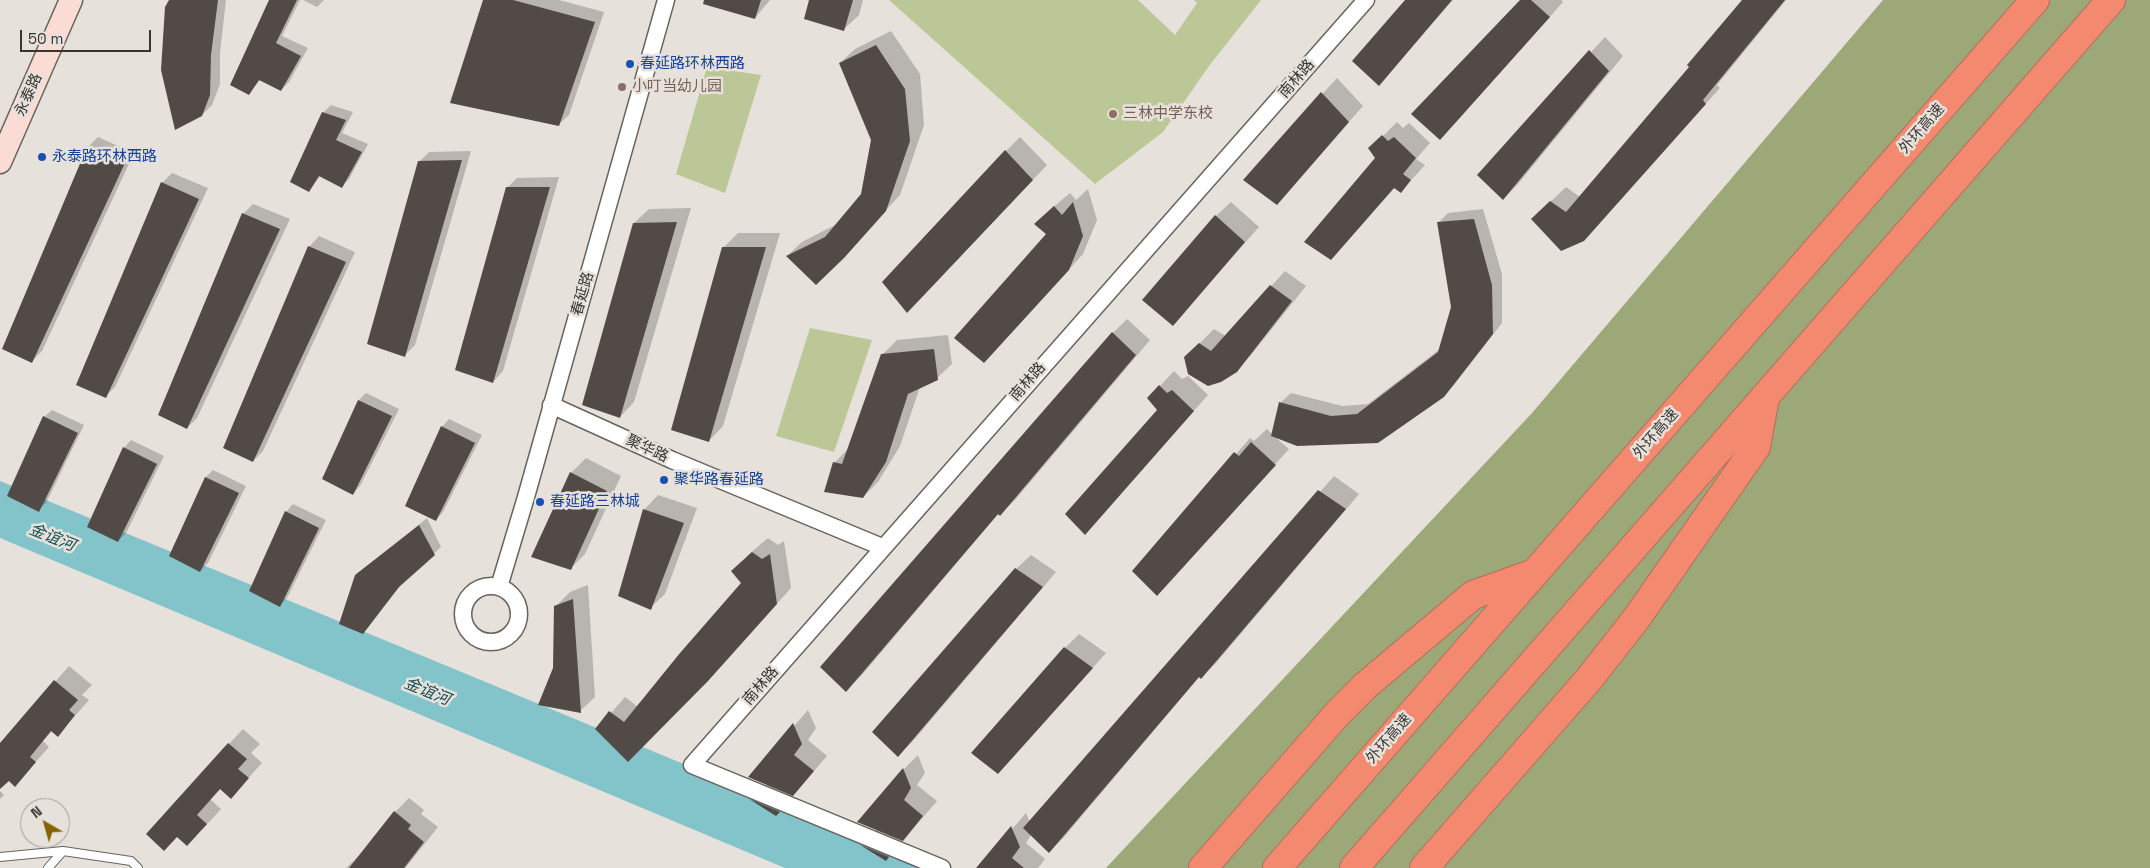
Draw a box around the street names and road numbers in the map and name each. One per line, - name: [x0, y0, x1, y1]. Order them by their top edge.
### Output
- street label: 南林路: [1275, 56, 1319, 102]
- street label: 永泰路: [12, 71, 46, 119]
- street label: 外环高速: [1896, 100, 1948, 158]
- street label: 春延路: [568, 270, 598, 318]
- street label: 南林路: [1006, 359, 1050, 405]
- street label: 外环高速: [1630, 405, 1682, 463]
- street label: 聚华路: [623, 431, 671, 467]
- street label: 南林路: [739, 663, 783, 709]
- street label: 外环高速: [1363, 710, 1415, 768]

